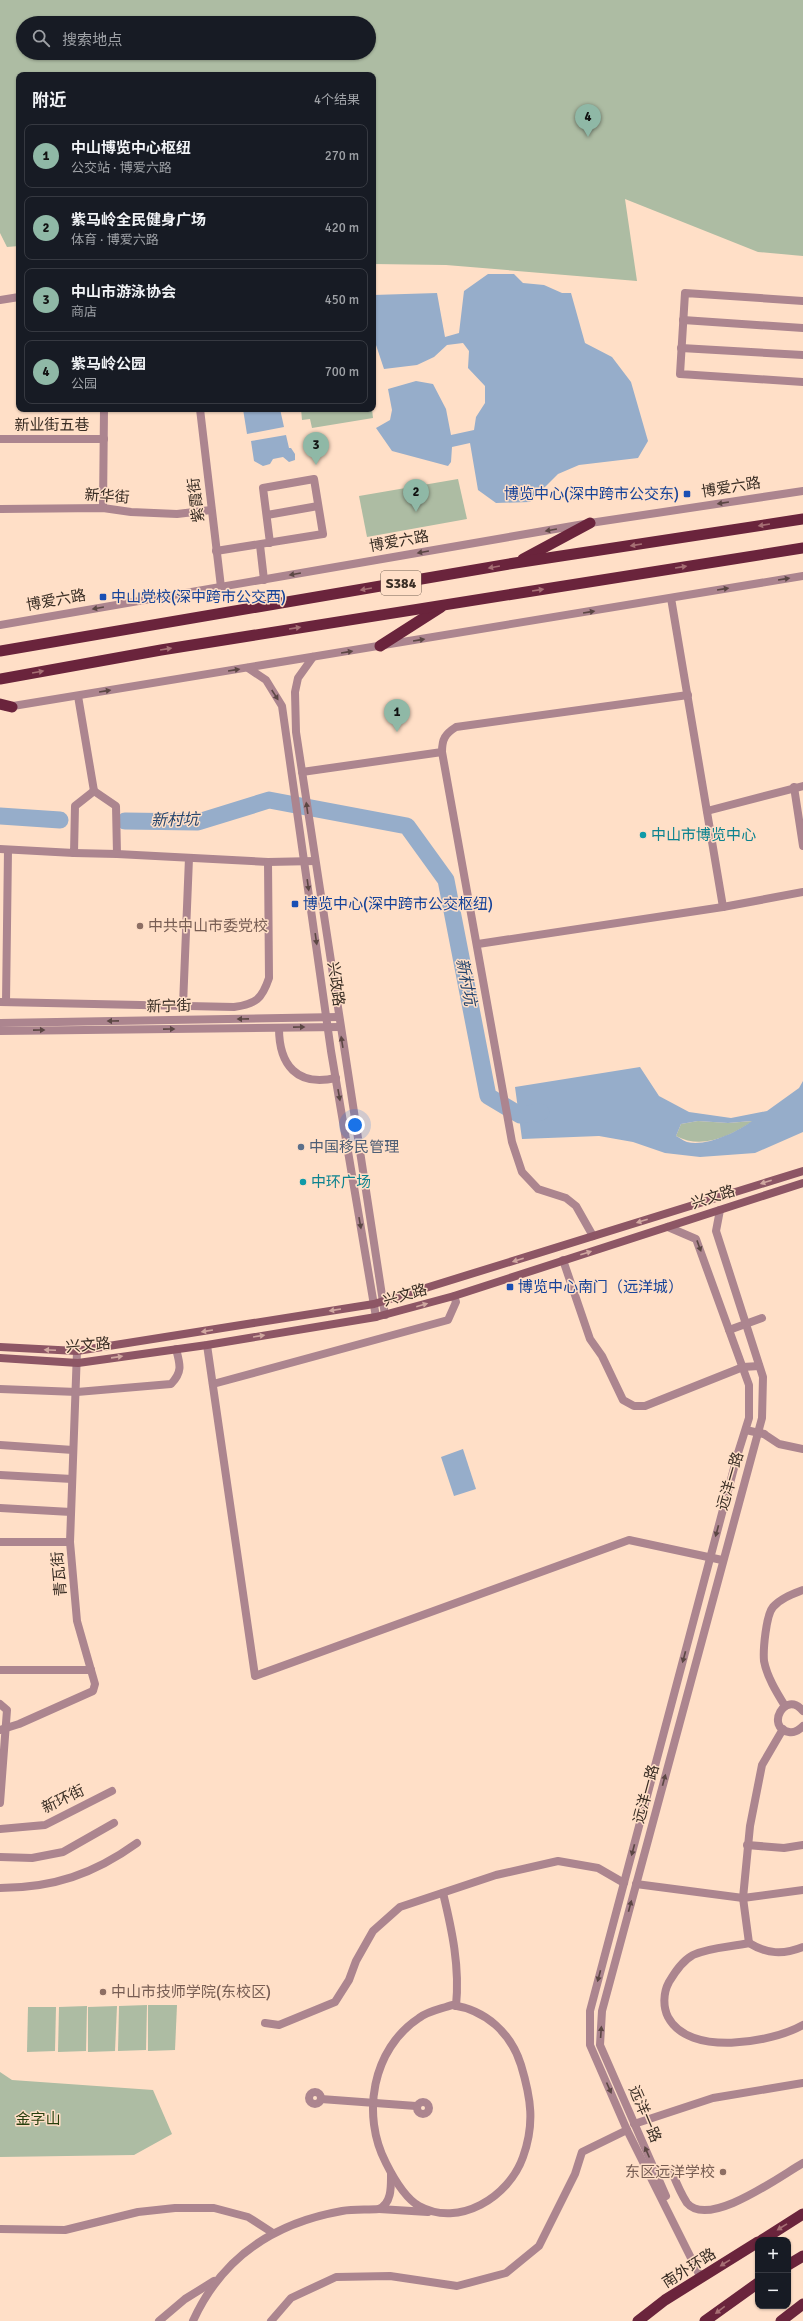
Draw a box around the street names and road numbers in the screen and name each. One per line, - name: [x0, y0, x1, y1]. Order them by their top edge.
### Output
- street label: 新业街五巷: [14, 416, 90, 434]
- street label: 博爱六路: [700, 473, 762, 501]
- street label: 紫霞街: [184, 477, 208, 523]
- street label: 新华街: [84, 485, 130, 507]
- street label: 博爱六路: [368, 527, 430, 555]
- road number: S384: [381, 571, 421, 595]
- street label: 博爱六路: [25, 586, 87, 614]
- street label: 兴政路: [324, 960, 348, 1008]
- street label: 新宁街: [146, 997, 192, 1015]
- street label: 兴文路: [689, 1181, 737, 1213]
- street label: 兴文路: [381, 1280, 429, 1310]
- street label: 兴文路: [65, 1334, 111, 1356]
- street label: 远洋一路: [713, 1450, 747, 1512]
- street label: 青瓦街: [48, 1551, 70, 1597]
- street label: 远洋一路: [630, 1763, 662, 1825]
- street label: 新环街: [39, 1781, 87, 1817]
- street label: 远洋一路: [625, 2083, 665, 2145]
- street label: 南外环路: [659, 2244, 719, 2292]

